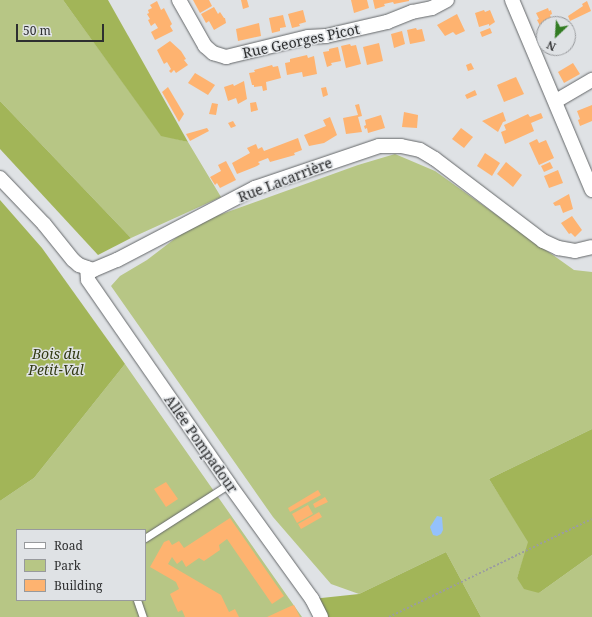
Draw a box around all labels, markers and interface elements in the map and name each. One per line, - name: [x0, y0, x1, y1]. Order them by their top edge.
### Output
- scale bar: [18, 16, 106, 42]
- north arrow: [536, 16, 576, 56]
- street label: Rue Georges Picot: [241, 20, 361, 62]
- text: 50 m: [23, 22, 51, 39]
- text: N: [544, 38, 558, 55]
- street label: Rue Lacarrière: [235, 154, 335, 206]
- park label: Bois du Petit-Val: [28, 346, 84, 378]
- street label: Allée Pompadour: [161, 392, 241, 496]
- legend: [16, 529, 146, 601]
- text: Road: [54, 537, 83, 554]
- text: Park: [54, 557, 81, 574]
- text: Building: [54, 577, 102, 594]

